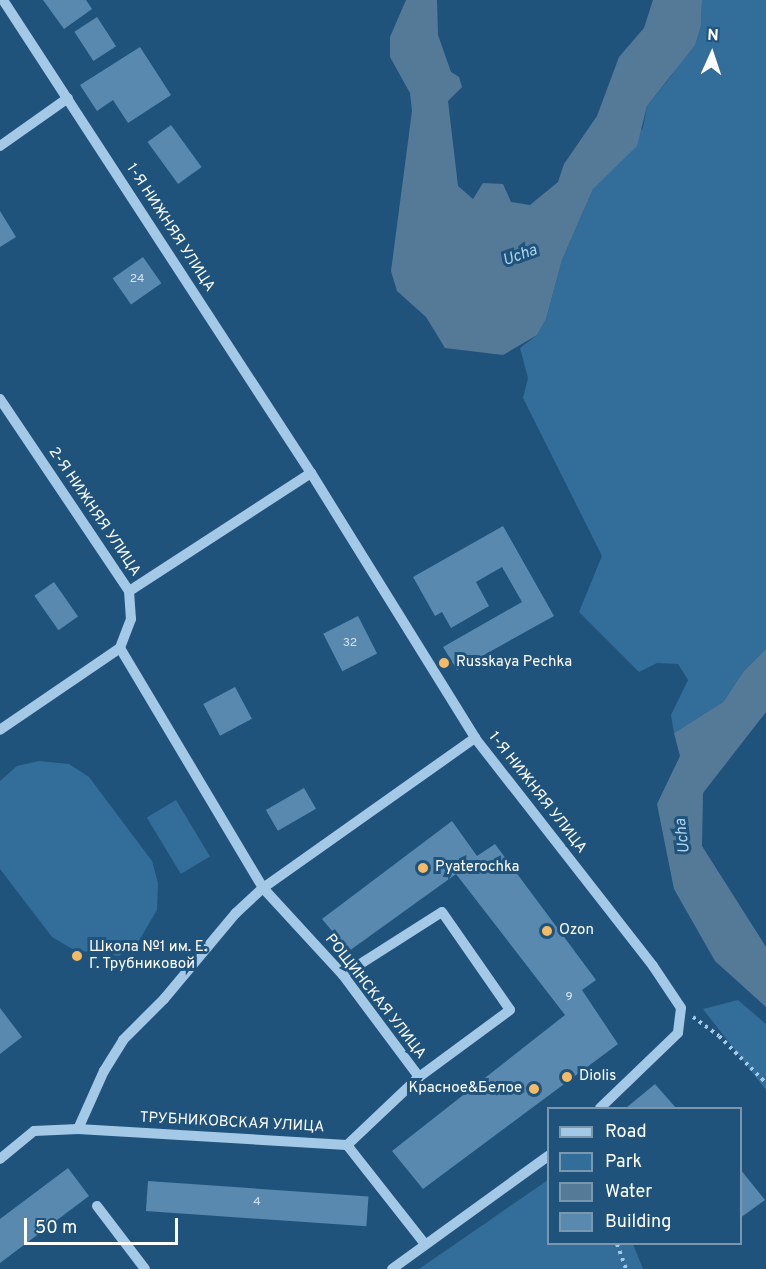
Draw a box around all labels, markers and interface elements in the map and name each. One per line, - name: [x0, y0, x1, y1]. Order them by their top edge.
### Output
- north arrow: [682, 24, 742, 84]
- text: N: [707, 26, 719, 46]
- street label: 1-Я НИЖНЯЯ УЛИЦА: [122, 161, 218, 295]
- water label: Ucha: [500, 241, 540, 271]
- house number: 24: [130, 273, 144, 287]
- street label: 2-Я НИЖНЯЯ УЛИЦА: [44, 444, 144, 580]
- house number: 32: [343, 637, 357, 651]
- place label: Russkaya Pechka: [456, 654, 572, 672]
- marker: Russkaya Pechka: [437, 656, 451, 670]
- street label: 1-Я НИЖНЯЯ УЛИЦА: [484, 729, 590, 857]
- water label: Ucha: [671, 817, 695, 855]
- place label: Pyaterochka: [435, 859, 519, 877]
- marker: Pyaterochka: [416, 861, 430, 875]
- place label: Ozon: [559, 922, 594, 940]
- marker: Ozon: [540, 924, 554, 938]
- street label: РОЩИНСКАЯ УЛИЦА: [321, 931, 429, 1063]
- place label: Школа №1 им. Е. Г. Трубниковой: [89, 938, 207, 973]
- marker: Школа №1 им. Е. Г. Трубниковой: [70, 949, 84, 963]
- house number: 9: [565, 991, 573, 1005]
- place label: Diolis: [579, 1068, 616, 1086]
- marker: Diolis: [560, 1070, 574, 1084]
- place label: Красное&Белое: [408, 1080, 522, 1098]
- marker: Красное&Белое: [527, 1082, 541, 1096]
- legend: [547, 1107, 742, 1245]
- street label: ТРУБНИКОВСКАЯ УЛИЦА: [139, 1109, 325, 1137]
- text: Road: [605, 1121, 647, 1144]
- text: Park: [605, 1151, 642, 1174]
- text: Water: [605, 1181, 652, 1204]
- house number: 4: [253, 1196, 261, 1210]
- scale bar: [27, 1206, 182, 1244]
- text: Building: [605, 1211, 671, 1234]
- text: 50 m: [35, 1217, 77, 1240]

